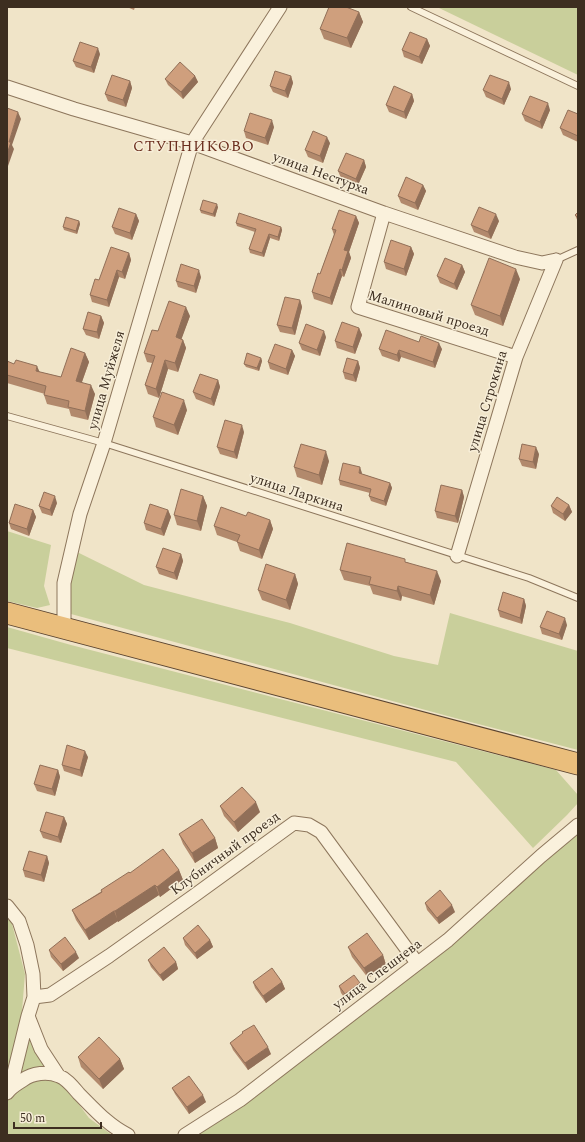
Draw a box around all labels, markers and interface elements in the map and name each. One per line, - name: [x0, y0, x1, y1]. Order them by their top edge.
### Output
- district label: СТУПНИКОВО: [133, 135, 255, 158]
- street label: улица Нестурха: [269, 145, 372, 200]
- street label: Малиновый проезд: [366, 285, 492, 341]
- street label: улица Муйжеля: [82, 328, 130, 433]
- street label: улица Строкина: [461, 348, 512, 455]
- street label: улица Ларкина: [246, 467, 347, 517]
- street label: Клубничный проезд: [166, 806, 284, 900]
- street label: улица Спешнева: [327, 933, 426, 1015]
- scale bar: [14, 1104, 101, 1130]
- text: 50 m: [20, 1109, 45, 1128]

